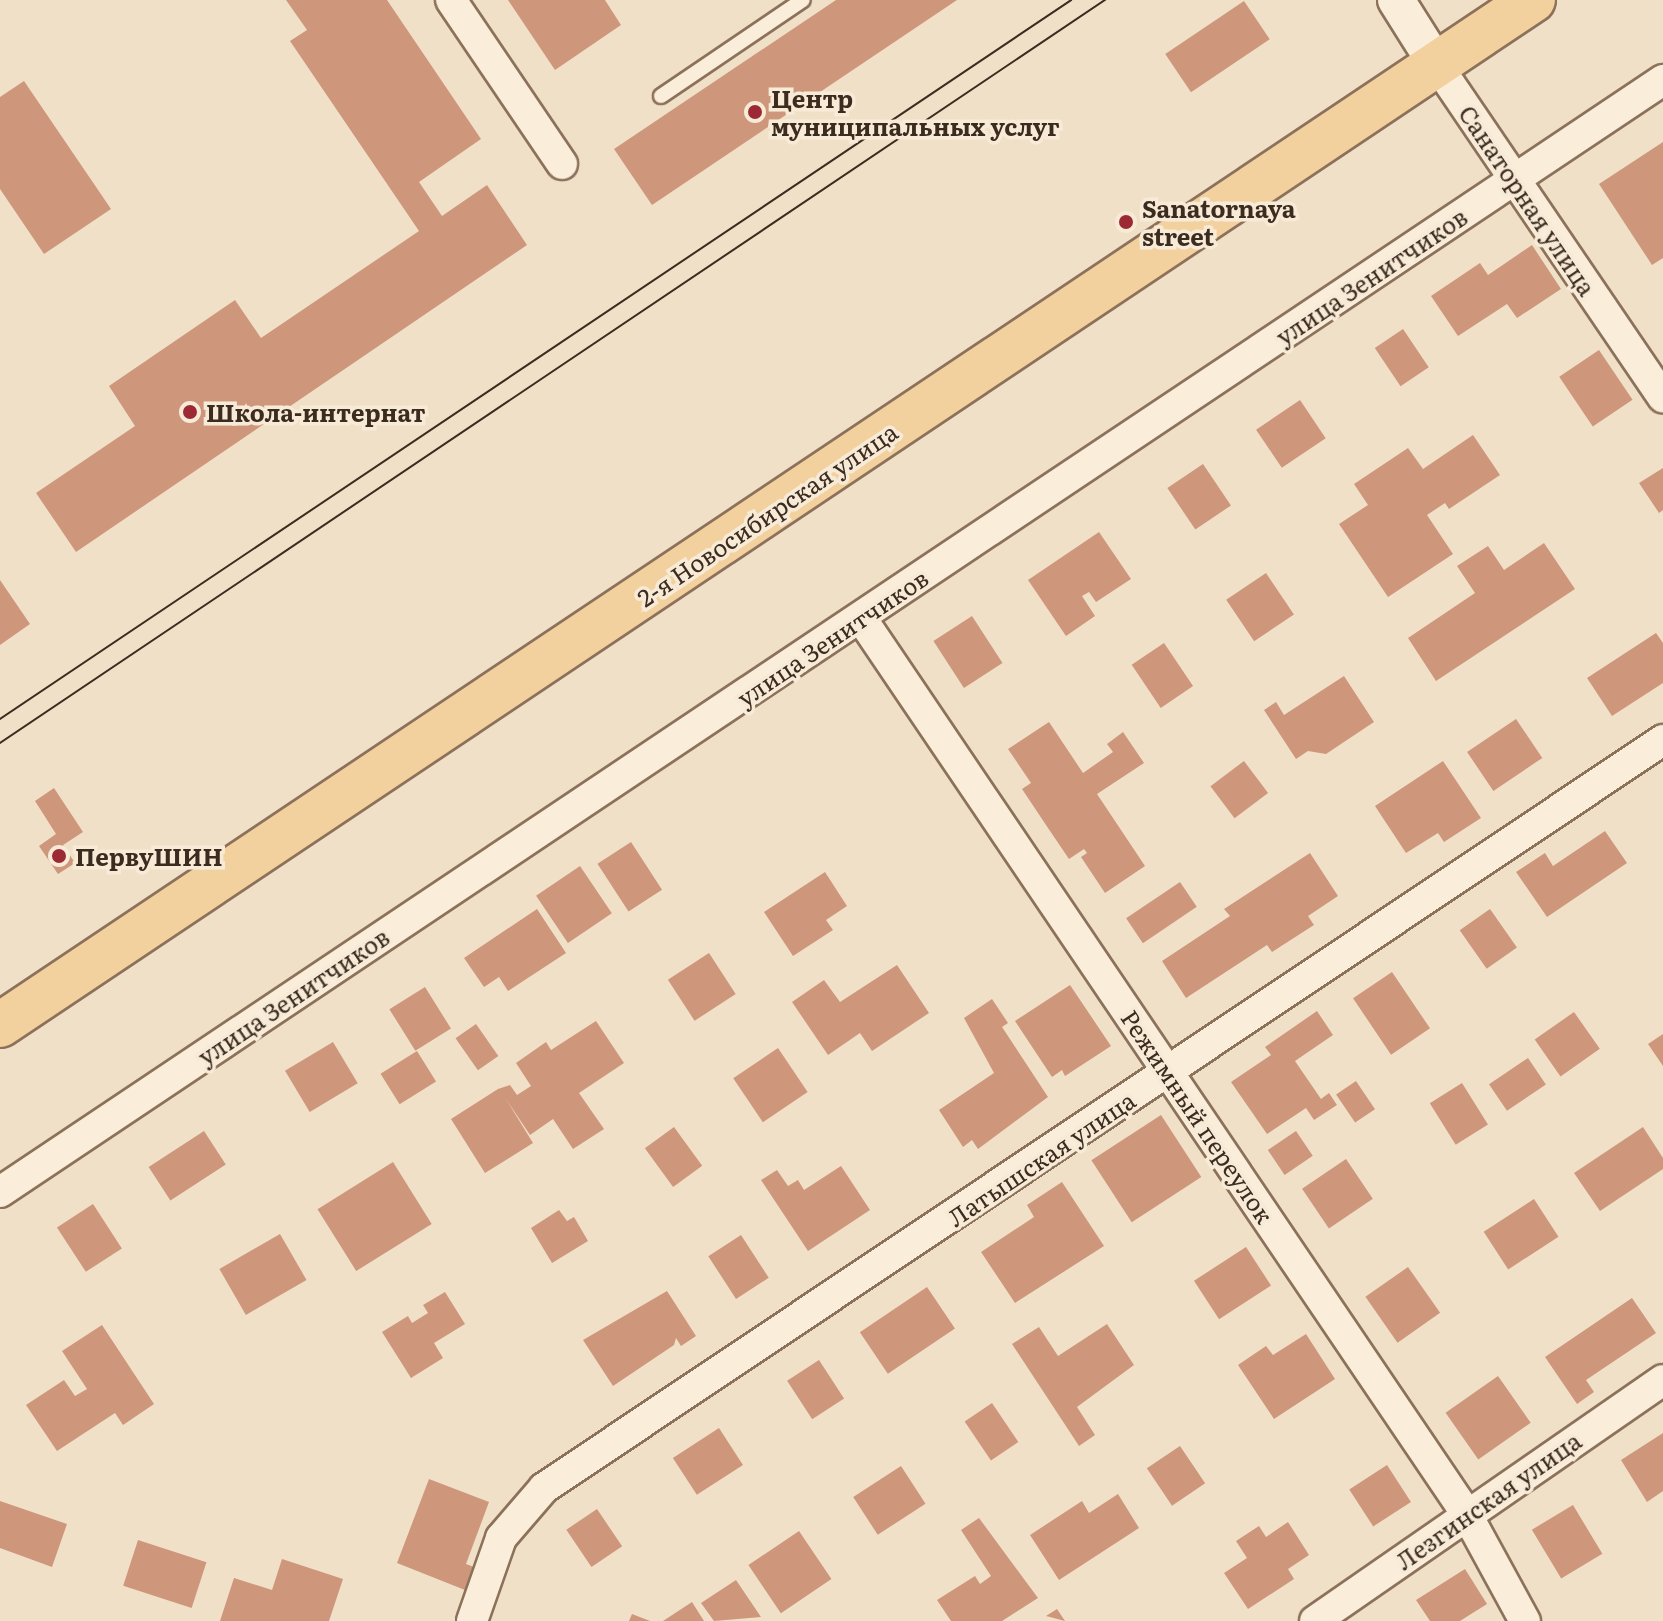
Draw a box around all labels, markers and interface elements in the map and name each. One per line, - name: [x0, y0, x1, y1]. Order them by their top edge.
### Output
- place label: Центр муниципальных услуг: [771, 84, 1060, 140]
- street label: Санаторная улица: [1454, 99, 1602, 301]
- marker: Центр муниципальных услуг: [746, 103, 764, 121]
- place label: Sanatornaya street: [1142, 194, 1296, 250]
- street label: улица Зенитчиков: [1270, 201, 1472, 351]
- marker: Sanatornaya street: [1117, 213, 1135, 231]
- place label: Школа-интернат: [206, 398, 426, 426]
- marker: Школа-интернат: [181, 403, 199, 421]
- street label: 2-я Новосибирская улица: [632, 416, 902, 612]
- street label: улица Зенитчиков: [731, 562, 933, 712]
- place label: ПервуШИН: [75, 842, 223, 870]
- marker: ПервуШИН: [50, 847, 68, 865]
- street label: улица Зенитчиков: [192, 921, 394, 1071]
- street label: Режимный переулок: [1116, 1004, 1280, 1228]
- street label: Латышская улица: [942, 1085, 1140, 1231]
- street label: Лезгинская улица: [1390, 1425, 1586, 1575]

